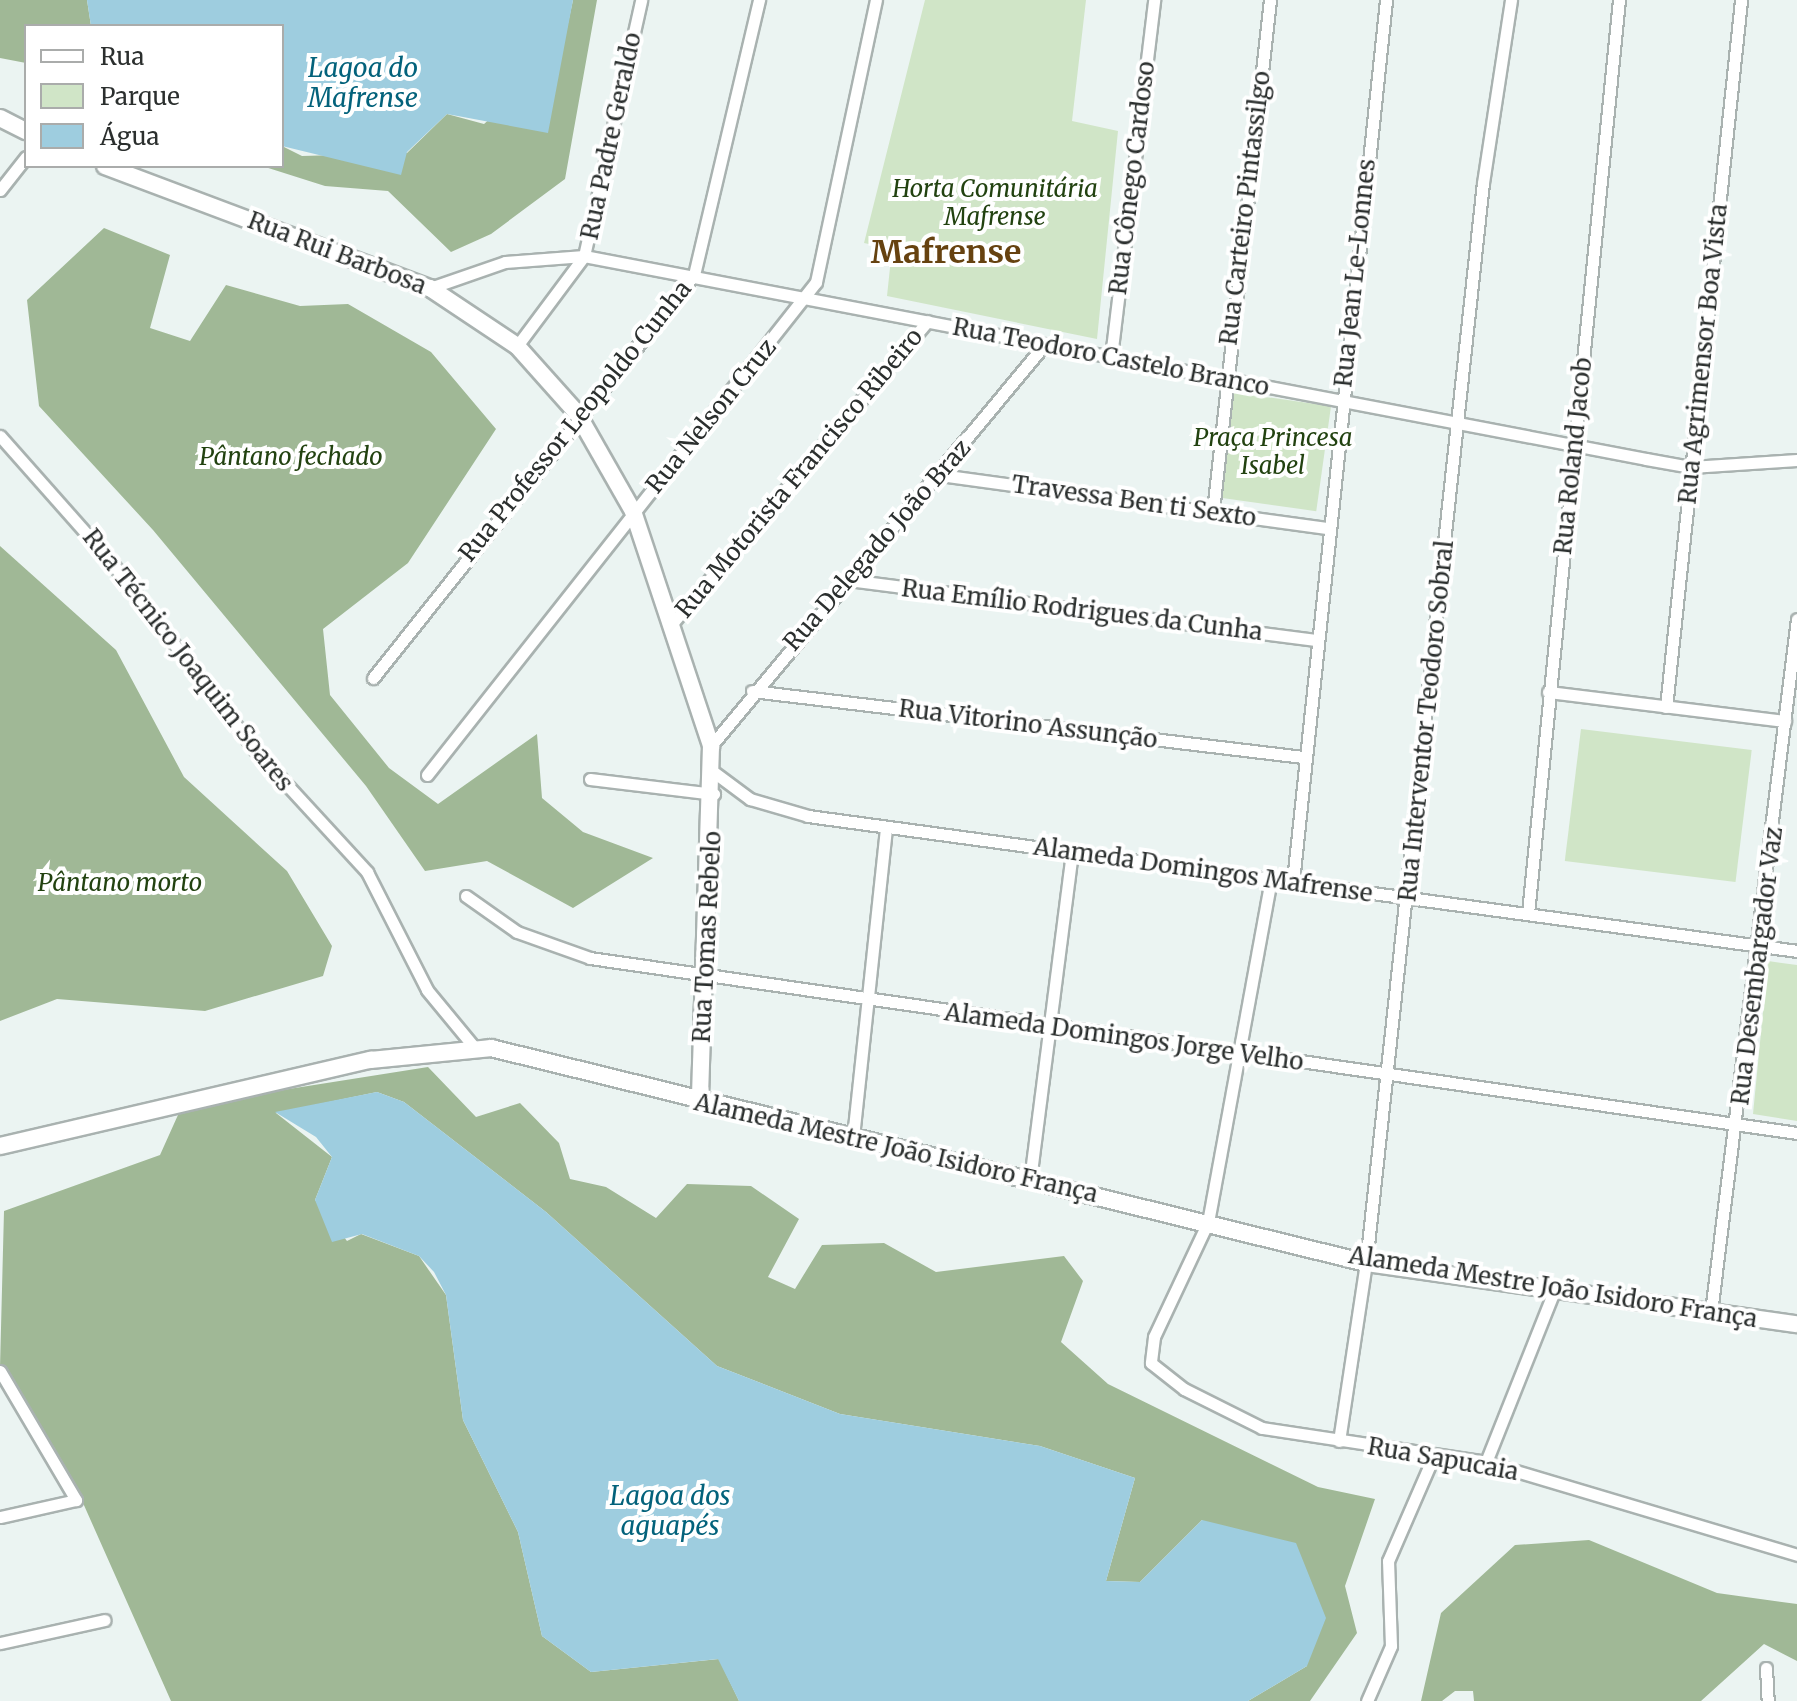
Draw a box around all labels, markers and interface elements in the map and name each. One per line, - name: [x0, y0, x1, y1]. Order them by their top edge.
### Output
- legend: [24, 24, 284, 168]
- street label: Rua Padre Geraldo: [575, 30, 647, 242]
- text: Rua: [100, 41, 144, 72]
- water label: Lagoa do Mafrense: [308, 52, 418, 114]
- street label: Rua Cônego Cardoso: [1103, 60, 1161, 296]
- street label: Rua Carteiro Pintassilgo: [1214, 69, 1276, 347]
- text: Parque: [100, 81, 180, 112]
- text: Água: [100, 121, 159, 152]
- street label: Rua Jean Le-Lonnes: [1329, 157, 1381, 389]
- park label: Horta Comunitária Mafrense: [892, 175, 1098, 231]
- street label: Rua Agrimensor Boa Vista: [1673, 202, 1733, 506]
- street label: Rua Rui Barbosa: [244, 206, 430, 300]
- district label: Mafrense: [871, 233, 1021, 271]
- street label: Rua Professor Leopoldo Cunha: [453, 275, 697, 567]
- street label: Rua Teodoro Castelo Branco: [950, 312, 1272, 402]
- street label: Rua Motorista Francisco Ribeiro: [669, 322, 929, 624]
- street label: Rua Nelson Cruz: [640, 333, 782, 499]
- street label: Rua Roland Jacob: [1548, 356, 1598, 556]
- park label: Praça Princesa Isabel: [1193, 424, 1353, 480]
- street label: Rua Delegado João Braz: [777, 434, 977, 656]
- park label: Pântano fechado: [199, 443, 383, 471]
- street label: Travessa Ben ti Sexto: [1010, 470, 1258, 532]
- street label: Rua Técnico Joaquim Soares: [77, 523, 299, 797]
- street label: Rua Interventor Teodoro Sobral: [1393, 539, 1459, 903]
- street label: Rua Emílio Rodrigues da Cunha: [900, 574, 1264, 646]
- street label: Rua Vitorino Assunção: [897, 694, 1159, 754]
- street label: Rua Desembargador Vaz: [1726, 825, 1788, 1107]
- street label: Rua Tomas Rebelo: [687, 830, 727, 1044]
- street label: Alameda Domingos Mafrense: [1032, 832, 1374, 908]
- park label: Pântano morto: [38, 869, 202, 897]
- street label: Alameda Domingos Jorge Velho: [943, 998, 1305, 1076]
- street label: Alameda Mestre João Isidoro França: [692, 1088, 1100, 1208]
- street label: Alameda Mestre João Isidoro França: [1347, 1240, 1759, 1334]
- street label: Rua Sapucaia: [1365, 1432, 1521, 1486]
- water label: Lagoa dos aguapés: [610, 1480, 730, 1542]

